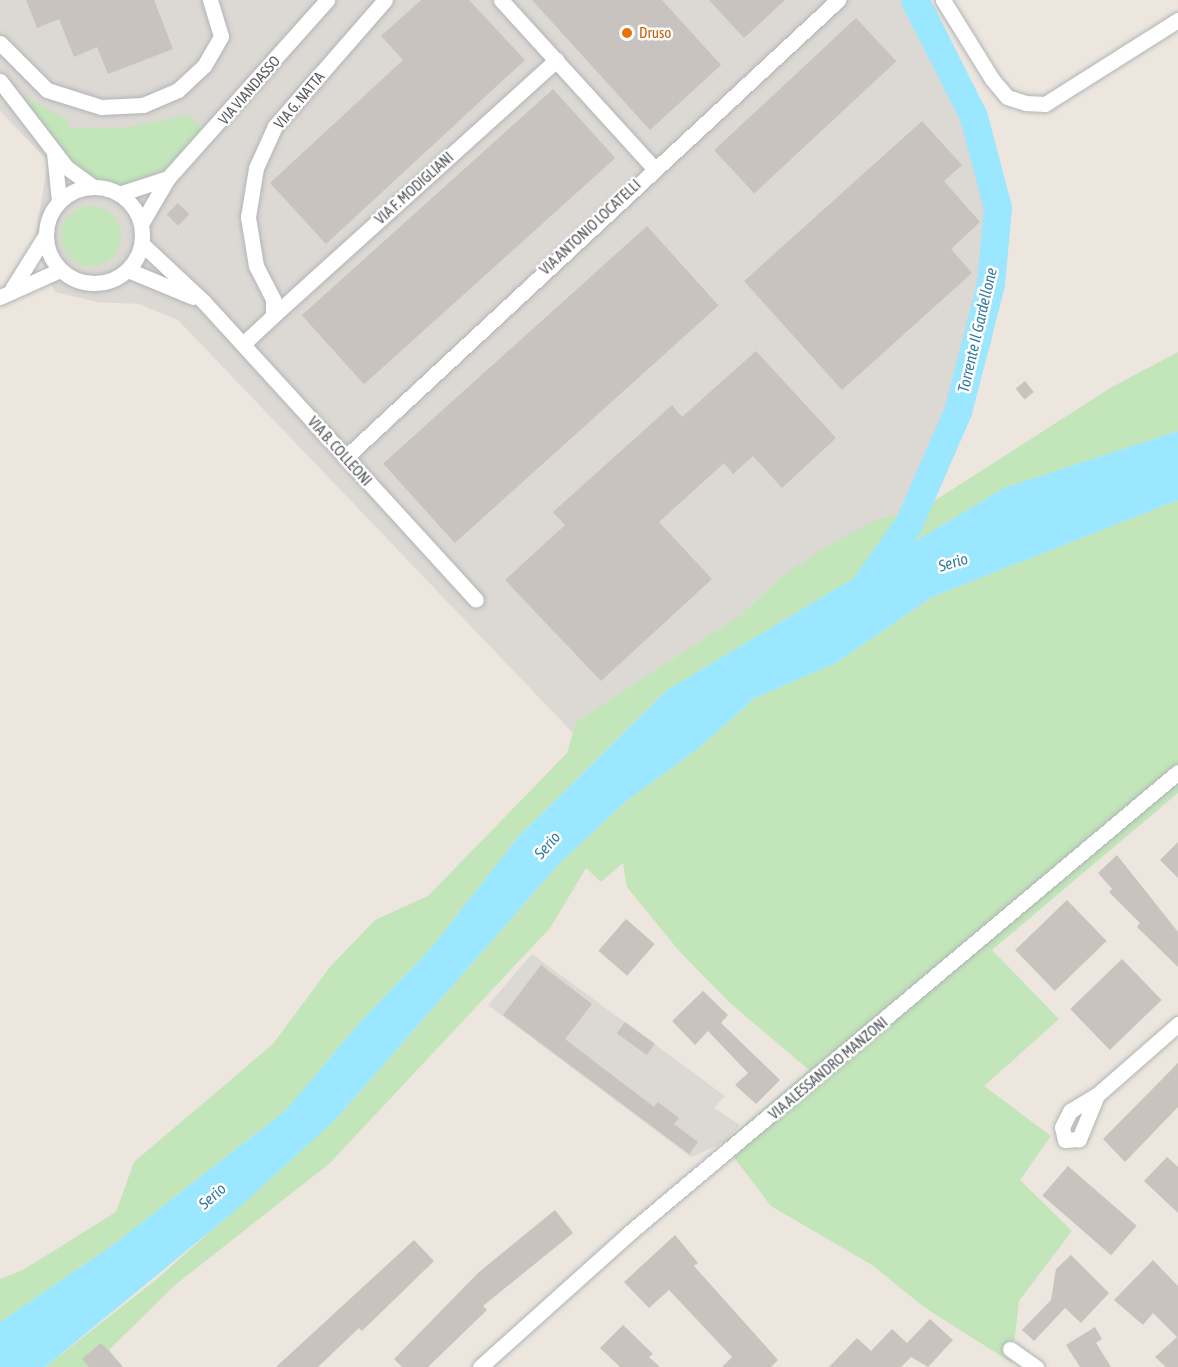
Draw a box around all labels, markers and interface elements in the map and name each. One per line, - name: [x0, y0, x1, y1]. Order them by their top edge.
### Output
- place label: Druso: [639, 24, 671, 42]
- marker: Druso: [620, 26, 634, 40]
- street label: VIA VIANDASSO: [214, 52, 284, 128]
- street label: VIA G. NATTA: [270, 68, 328, 132]
- street label: VIA F. MODIGLIANI: [371, 148, 457, 228]
- street label: VIA ANTONIO LOCATELLI: [536, 176, 644, 278]
- water label: Torrente Il Gardellone: [953, 266, 1001, 394]
- street label: VIA B. COLLEONI: [304, 413, 376, 489]
- water label: Serio: [936, 548, 970, 576]
- water label: Serio: [530, 827, 564, 863]
- street label: VIA ALESSANDRO MANZONI: [765, 1013, 891, 1123]
- water label: Serio: [194, 1179, 230, 1213]

